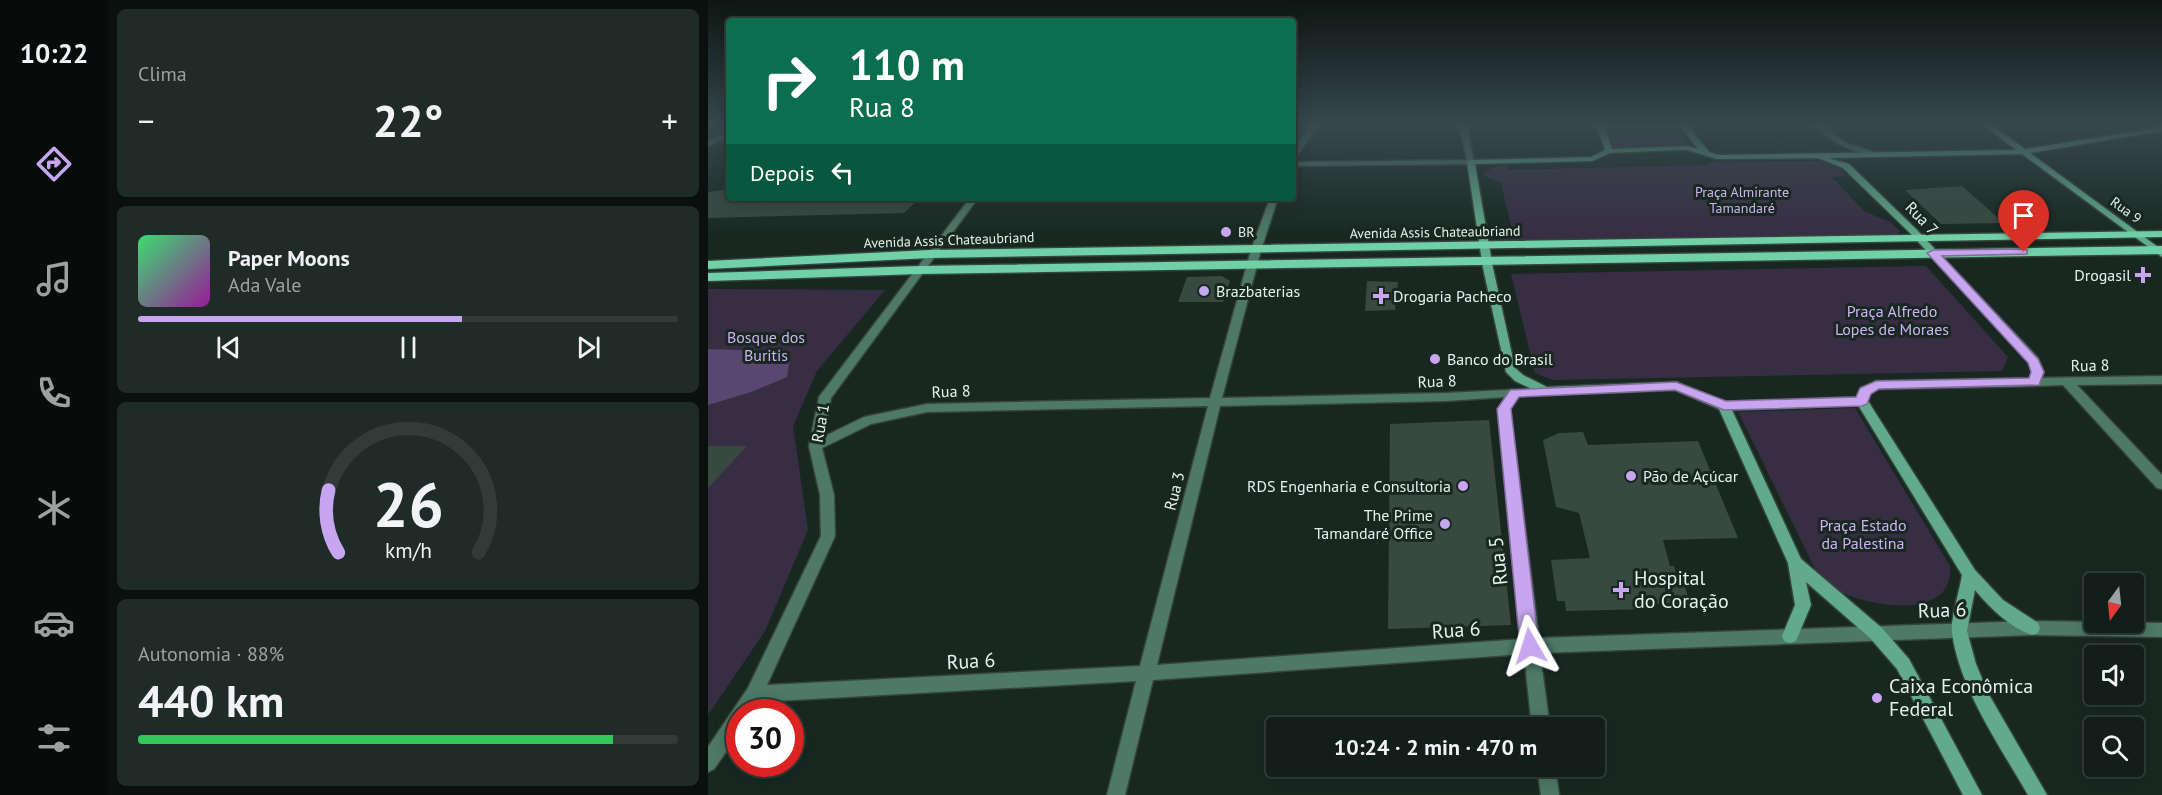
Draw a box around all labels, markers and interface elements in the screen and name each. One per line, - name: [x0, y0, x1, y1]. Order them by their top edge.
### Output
- text: 10:22: [20, 36, 88, 70]
- text: 110 m: [849, 37, 965, 92]
- icon: right: [750, 42, 828, 120]
- text: Clima: [138, 61, 187, 87]
- text: Rua 8: [849, 90, 915, 124]
- text: 22°: [373, 91, 443, 149]
- text: −: [138, 99, 155, 142]
- text: +: [661, 99, 678, 142]
- icon: directions: [33, 143, 75, 185]
- icon: left: [826, 156, 859, 189]
- text: Depois: [750, 159, 814, 187]
- park label: Praça Almirante Tamandaré: [1695, 183, 1789, 217]
- pin: [1998, 190, 2049, 252]
- street label: Rua 9: [2107, 193, 2145, 227]
- street label: Rua 7: [1901, 197, 1943, 239]
- icon: arrive: [2007, 199, 2040, 232]
- street label: Avenida Assis Chateaubriand: [1349, 222, 1521, 242]
- place label: BR: [1238, 223, 1255, 241]
- marker: BR: [1219, 225, 1233, 239]
- street label: Avenida Assis Chateaubriand: [863, 228, 1035, 252]
- text: Paper Moons: [228, 244, 350, 272]
- icon: music: [33, 258, 75, 300]
- place label: Drogasil: [2074, 265, 2131, 285]
- marker: Drogasil: [2136, 268, 2150, 282]
- text: Ada Vale: [228, 272, 301, 298]
- place label: Brazbaterias: [1216, 281, 1300, 301]
- marker: Brazbaterias: [1197, 284, 1211, 298]
- place label: Drogaria Pacheco: [1393, 286, 1512, 306]
- marker: Drogaria Pacheco: [1374, 289, 1388, 303]
- park label: Praça Alfredo Lopes de Moraes: [1835, 301, 1949, 339]
- park label: Bosque dos Buritis: [727, 327, 805, 365]
- icon: previous: [212, 331, 245, 364]
- icon: pause: [392, 331, 425, 364]
- icon: next: [572, 331, 605, 364]
- place label: Banco do Brasil: [1447, 349, 1553, 369]
- marker: Banco do Brasil: [1428, 352, 1442, 366]
- street label: Rua 8: [2070, 355, 2110, 375]
- street label: Rua 8: [1417, 370, 1457, 392]
- icon: phone: [33, 372, 75, 414]
- street label: Rua 8: [931, 380, 971, 402]
- street label: Rua 1: [807, 402, 833, 444]
- text: 26: [373, 463, 443, 544]
- place label: Pão de Açúcar: [1643, 466, 1739, 486]
- marker: Pão de Açúcar: [1624, 469, 1638, 483]
- street label: Rua 3: [1160, 470, 1188, 512]
- place label: RDS Engenharia e Consultoria: [1247, 476, 1451, 496]
- marker: RDS Engenharia e Consultoria: [1456, 479, 1470, 493]
- icon: climate: [33, 487, 75, 529]
- place label: The Prime Tamandaré Office: [1314, 505, 1433, 543]
- park label: Praça Estado da Palestina: [1819, 515, 1907, 553]
- marker: The Prime Tamandaré Office: [1438, 517, 1452, 531]
- street label: Rua 5: [1483, 535, 1513, 587]
- text: km/h: [384, 536, 431, 564]
- place label: Hospital do Coração: [1634, 565, 1729, 614]
- north arrow: [2084, 573, 2144, 633]
- map controls: [2084, 573, 2144, 777]
- marker: Hospital do Coração: [1612, 581, 1630, 599]
- street label: Rua 6: [1917, 596, 1967, 624]
- icon: car: [33, 602, 75, 644]
- position arrow: [1498, 614, 1562, 678]
- street label: Rua 6: [1431, 615, 1481, 645]
- text: Autonomia · 88%: [138, 641, 284, 667]
- button: sound: [2084, 645, 2144, 705]
- street label: Rua 6: [946, 647, 996, 675]
- text: 440 km: [138, 671, 284, 729]
- place label: Caixa Econômica Federal: [1889, 673, 2033, 722]
- marker: Caixa Econômica Federal: [1870, 691, 1884, 705]
- speed limit sign: 30: [726, 699, 804, 777]
- icon: filters: [33, 717, 75, 759]
- button: search: [2084, 717, 2144, 777]
- text: 10:24 · 2 min · 470 m: [1334, 733, 1537, 761]

